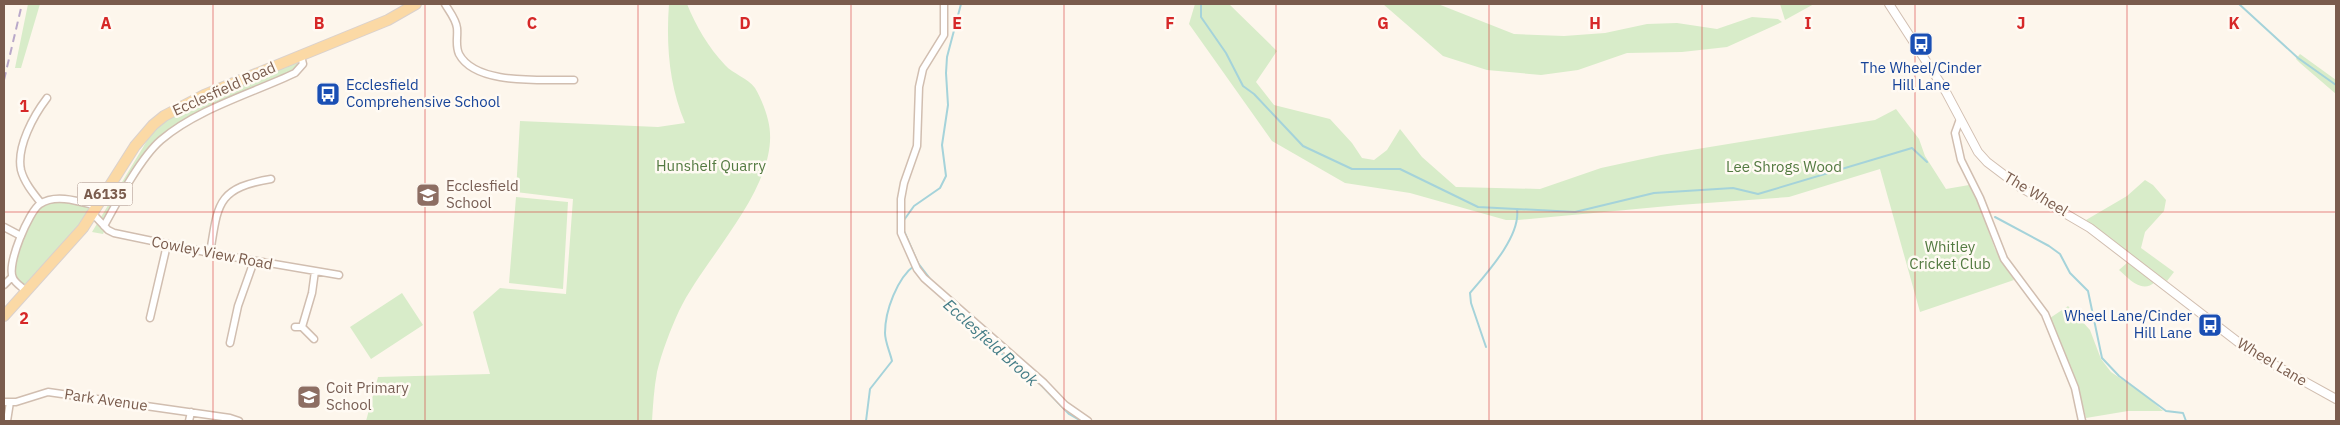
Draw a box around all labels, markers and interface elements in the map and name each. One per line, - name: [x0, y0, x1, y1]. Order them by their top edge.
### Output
- text: A: [101, 13, 112, 33]
- text: B: [314, 13, 325, 33]
- text: C: [527, 13, 537, 33]
- text: D: [739, 13, 751, 33]
- text: E: [952, 13, 962, 33]
- text: F: [1165, 13, 1175, 33]
- text: G: [1377, 13, 1389, 33]
- text: H: [1589, 13, 1601, 33]
- text: I: [1805, 13, 1812, 33]
- text: J: [2017, 13, 2025, 33]
- text: K: [2228, 13, 2240, 33]
- bus stop icon: The Wheel/Cinder Hill Lane: [1908, 31, 1934, 57]
- street label: Ecclesfield Road: [169, 57, 278, 120]
- place label: The Wheel/Cinder Hill Lane: [1861, 58, 1982, 94]
- place label: Ecclesfield Comprehensive School: [346, 75, 500, 111]
- bus stop icon: Ecclesfield Comprehensive School: [315, 81, 341, 107]
- text: 1: [19, 96, 29, 116]
- park label: Hunshelf Quarry: [656, 156, 767, 175]
- park label: Lee Shrogs Wood: [1726, 157, 1842, 176]
- street label: The Wheel: [2001, 167, 2072, 220]
- place label: Ecclesfield School: [446, 176, 519, 212]
- road number: A6135: [78, 182, 132, 205]
- school or university icon: Ecclesfield School: [415, 182, 441, 208]
- street label: Cowley View Road: [150, 231, 274, 274]
- park label: Whitley Cricket Club: [1909, 237, 1991, 273]
- water label: Ecclesfield Brook: [940, 294, 1043, 390]
- place label: Wheel Lane/Cinder Hill Lane: [2064, 306, 2192, 342]
- text: 2: [19, 308, 29, 328]
- bus stop icon: Wheel Lane/Cinder Hill Lane: [2197, 312, 2223, 338]
- street label: Wheel Lane: [2234, 333, 2311, 390]
- place label: Coit Primary School: [326, 378, 409, 414]
- street label: Park Avenue: [63, 384, 149, 415]
- school or university icon: Coit Primary School: [296, 384, 322, 410]

